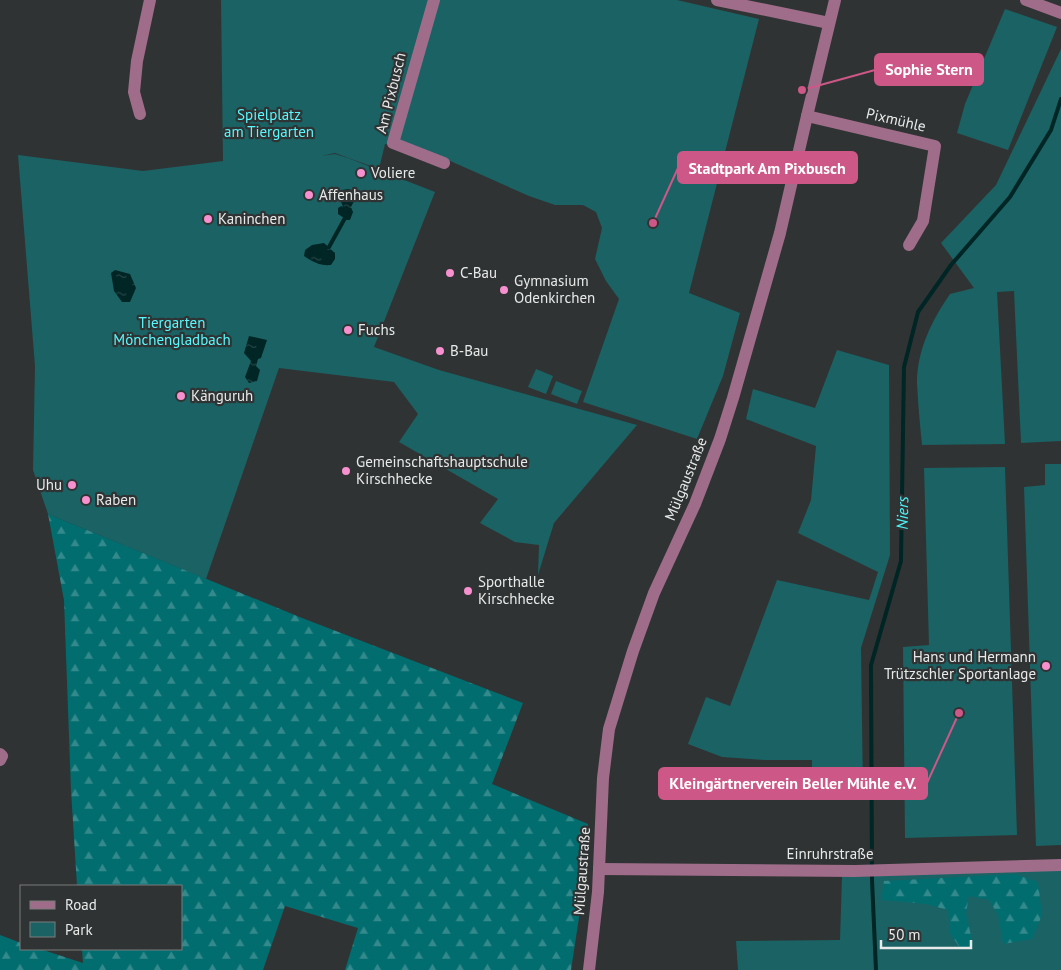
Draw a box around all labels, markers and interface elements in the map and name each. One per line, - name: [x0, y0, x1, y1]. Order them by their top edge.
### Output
- street label: Am Pixbusch: [371, 51, 410, 135]
- callout: Sophie Stern: [875, 54, 983, 85]
- text: Sophie Stern: [885, 59, 973, 79]
- street label: Pixmühle: [864, 103, 928, 136]
- park label: Spielplatz am Tiergarten: [224, 105, 314, 141]
- callout: Stadtpark Am Pixbusch: [678, 152, 857, 183]
- text: Stadtpark Am Pixbusch: [688, 158, 846, 178]
- place label: Voliere: [370, 163, 415, 182]
- marker: Voliere: [355, 167, 367, 179]
- place label: Affenhaus: [319, 185, 383, 204]
- marker: Affenhaus: [303, 189, 315, 201]
- place label: Kaninchen: [218, 209, 285, 228]
- marker: Kaninchen: [202, 213, 214, 225]
- place label: C-Bau: [460, 263, 497, 282]
- marker: C-Bau: [444, 267, 456, 279]
- place label: Gymnasium Odenkirchen: [514, 271, 595, 307]
- marker: Gymnasium Odenkirchen: [498, 284, 510, 296]
- park label: Tiergarten Mönchengladbach: [113, 313, 231, 349]
- place label: Fuchs: [358, 320, 395, 339]
- marker: Fuchs: [342, 324, 354, 336]
- place label: B-Bau: [450, 341, 488, 360]
- marker: B-Bau: [434, 345, 446, 357]
- place label: Känguruh: [191, 386, 253, 405]
- marker: Känguruh: [175, 390, 187, 402]
- street label: Mülgaustraße: [660, 434, 711, 523]
- place label: Gemeinschaftshauptschule Kirschhecke: [356, 452, 528, 488]
- marker: Gemeinschaftshauptschule Kirschhecke: [340, 465, 352, 477]
- place label: Uhu: [36, 475, 62, 494]
- marker: Uhu: [66, 479, 78, 491]
- place label: Raben: [96, 490, 136, 509]
- marker: Raben: [80, 494, 92, 506]
- water label: Niers: [892, 495, 912, 530]
- place label: Sporthalle Kirschhecke: [478, 572, 555, 608]
- marker: Sporthalle Kirschhecke: [462, 585, 474, 597]
- place label: Hans und Hermann Trützschler Sportanlage: [884, 647, 1036, 683]
- marker: Hans und Hermann Trützschler Sportanlage: [1040, 660, 1052, 672]
- callout: Kleingärtnerverein Beller Mühle e.V.: [659, 768, 927, 799]
- text: Kleingärtnerverein Beller Mühle e.V.: [669, 773, 917, 793]
- street label: Mülgaustraße: [569, 826, 594, 916]
- street label: Einruhrstraße: [786, 844, 874, 863]
- legend: [20, 885, 182, 950]
- text: Road: [65, 895, 97, 914]
- scale bar: [881, 918, 971, 950]
- text: Park: [65, 920, 93, 939]
- text: 50 m: [888, 925, 921, 944]

